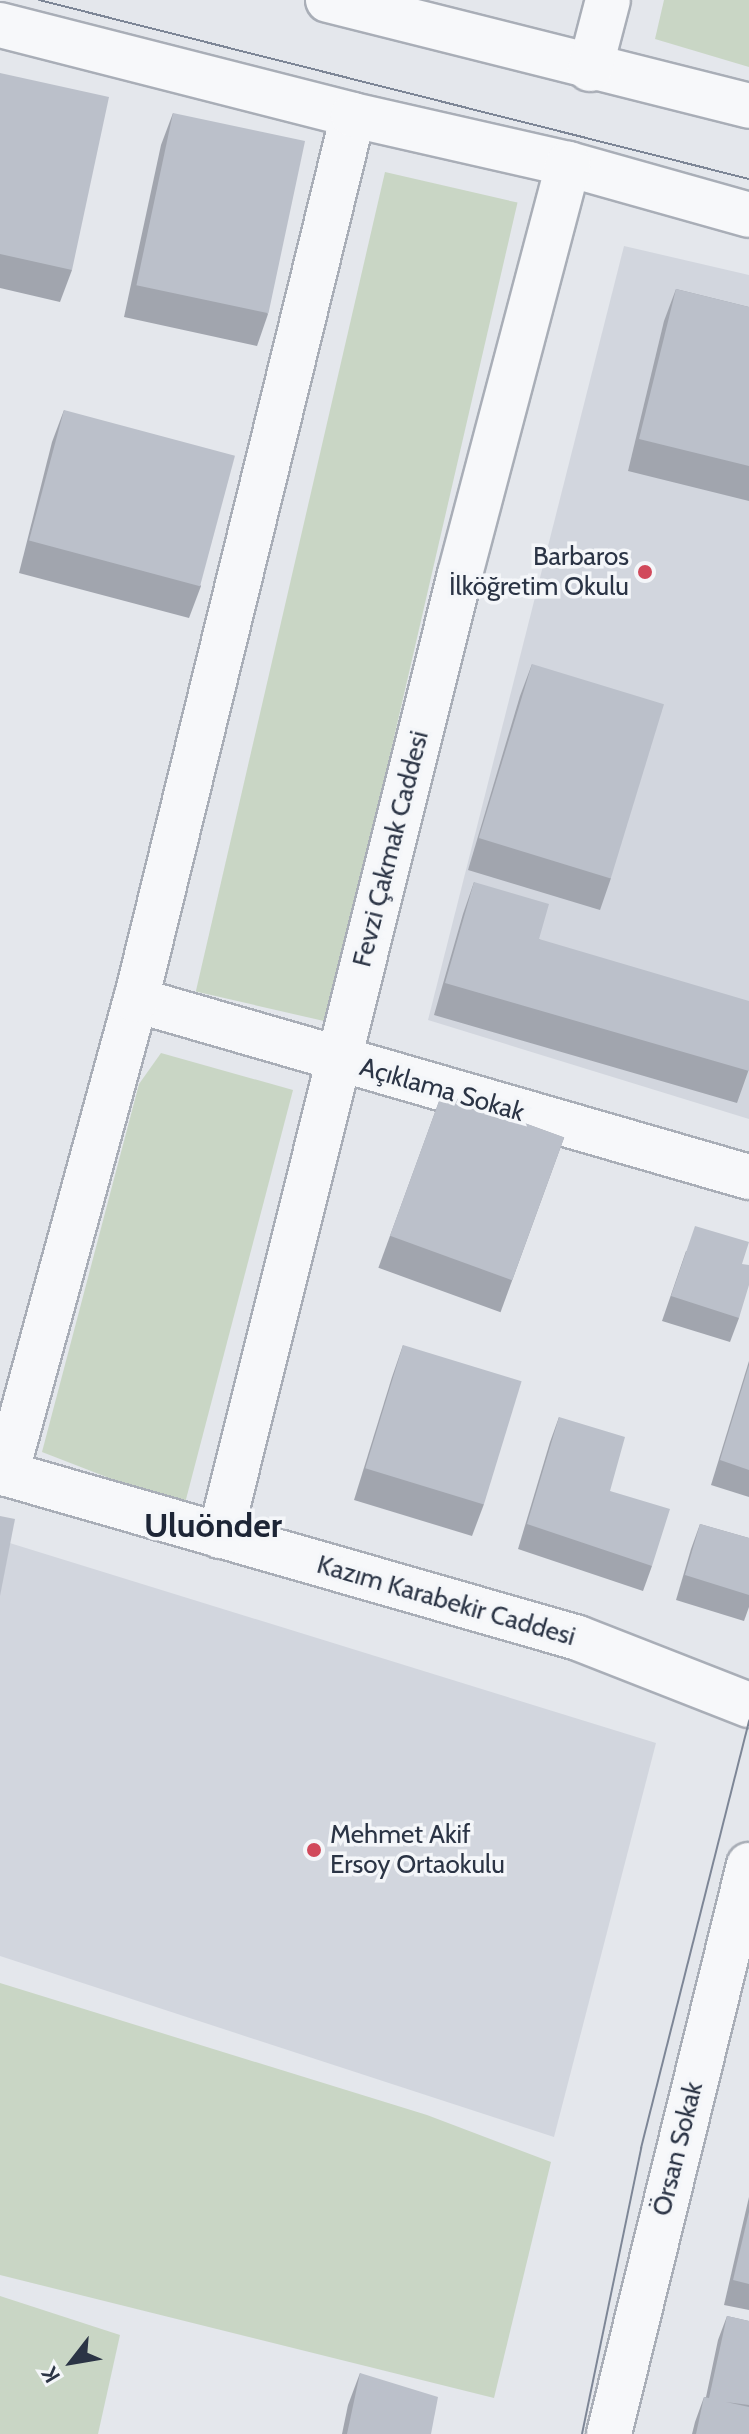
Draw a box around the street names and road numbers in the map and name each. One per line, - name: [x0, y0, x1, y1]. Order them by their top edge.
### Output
- street label: Fevzi Çakmak Caddesi: [347, 728, 435, 970]
- street label: Açıklama Sokak: [356, 1052, 528, 1128]
- street label: Kazım Karabekir Caddesi: [313, 1549, 579, 1653]
- street label: Örsan Sokak: [646, 2079, 710, 2219]

